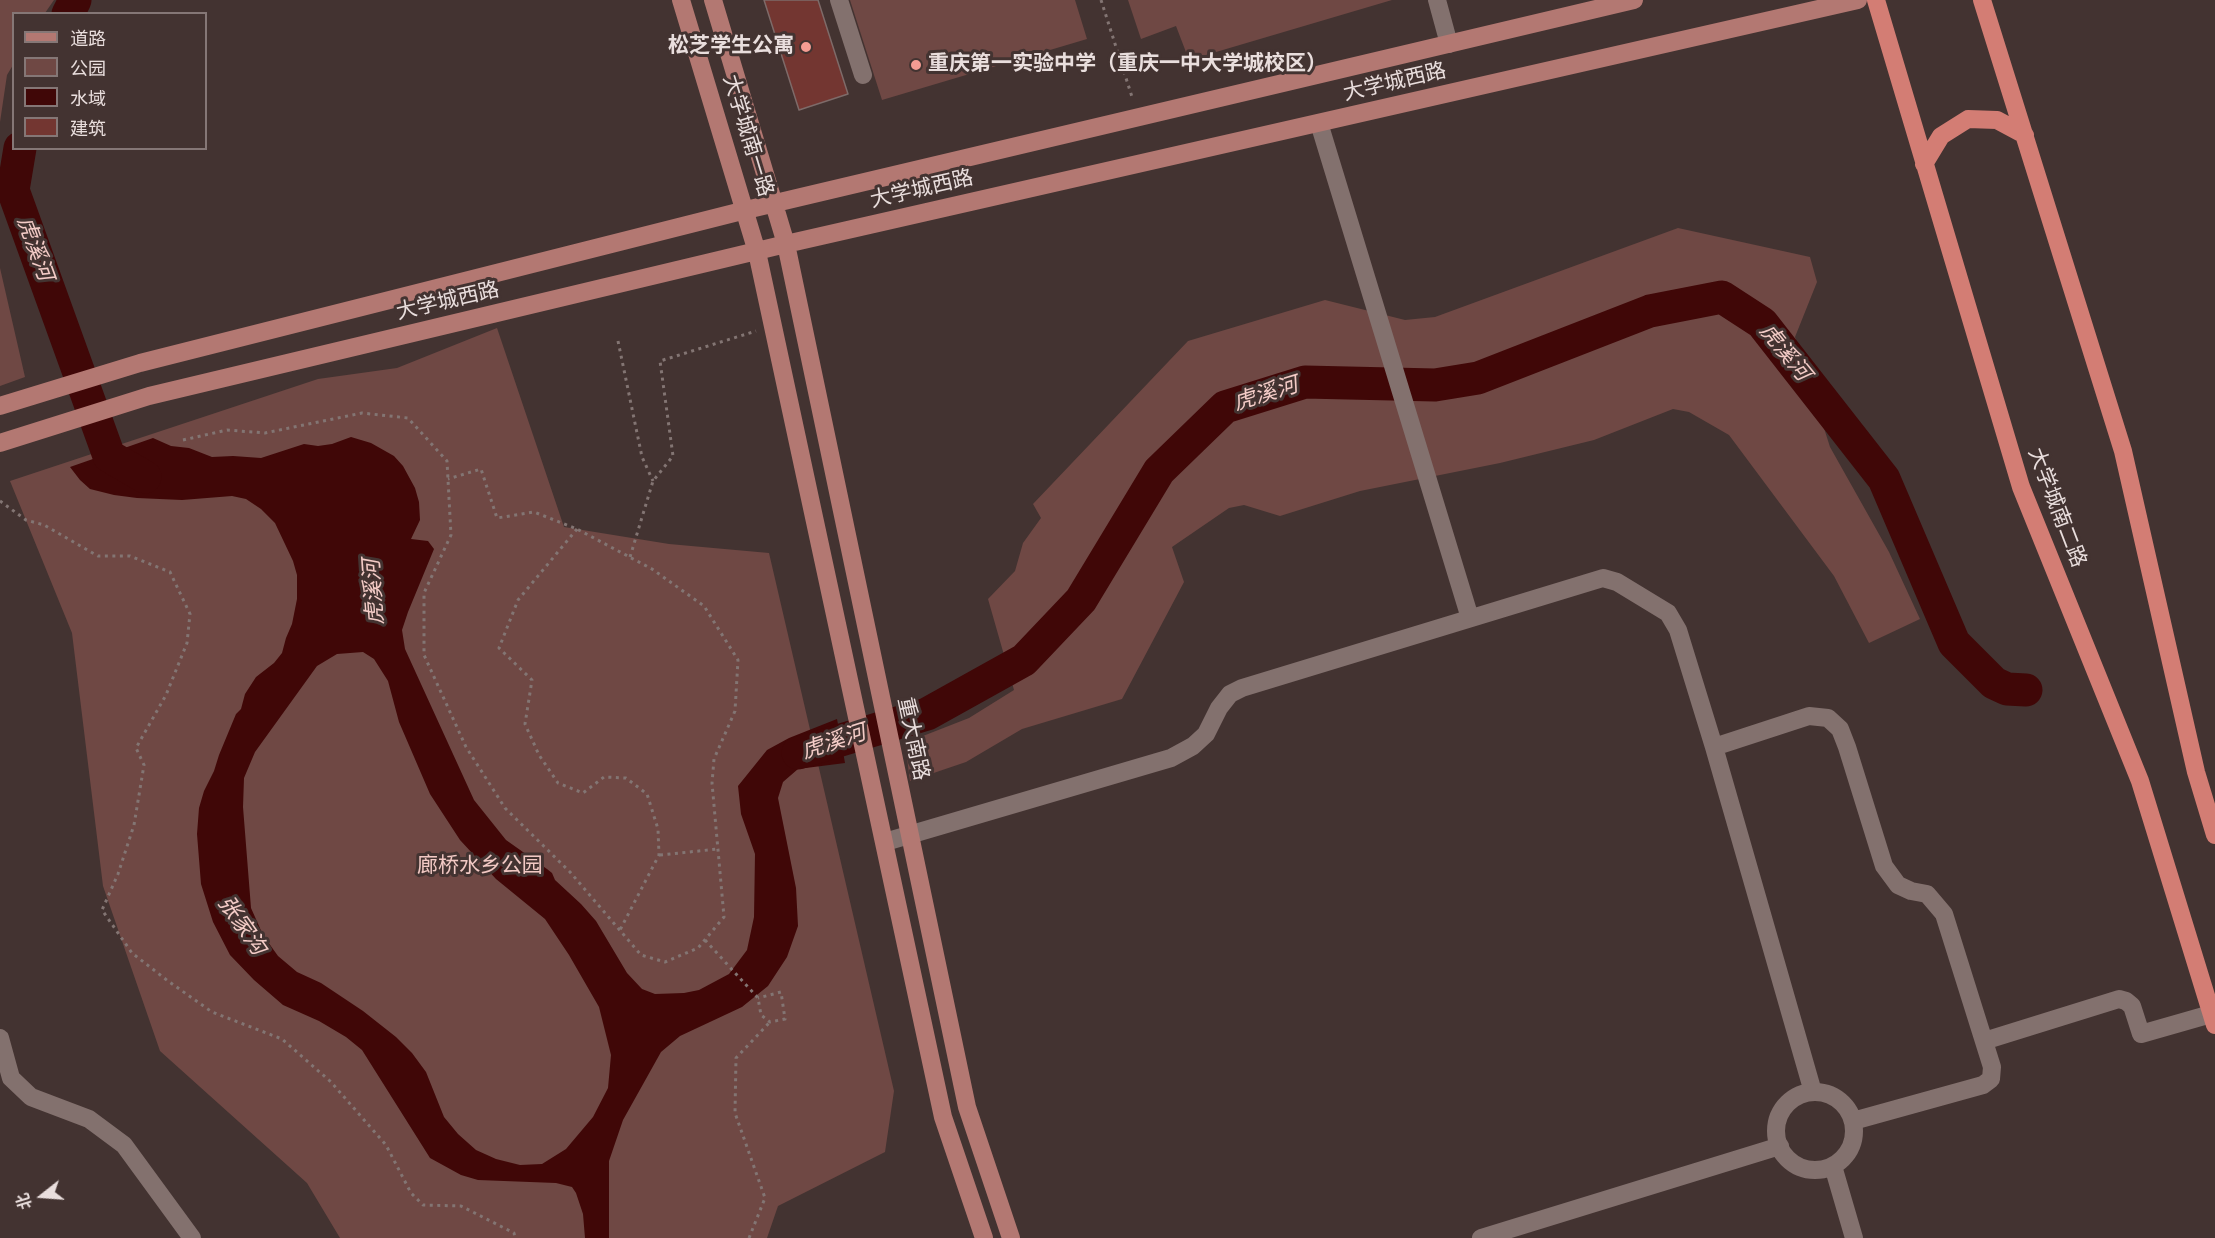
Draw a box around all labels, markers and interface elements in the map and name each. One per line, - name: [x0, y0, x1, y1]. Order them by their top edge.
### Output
- legend: [12, 12, 207, 150]
- text: 道路: [70, 28, 106, 49]
- place label: 松芝学生公寓: [668, 34, 794, 60]
- marker: 松芝学生公寓: [799, 40, 813, 54]
- place label: 重庆第一实验中学（重庆一中大学城校区）: [928, 52, 1327, 78]
- text: 公园: [70, 58, 106, 79]
- marker: 重庆第一实验中学（重庆一中大学城校区）: [909, 58, 923, 72]
- street label: 大学城西路: [1341, 59, 1449, 107]
- street label: 大学城南一路: [717, 72, 777, 200]
- text: 水域: [70, 88, 106, 109]
- text: 建筑: [70, 118, 106, 139]
- street label: 大学城西路: [868, 166, 976, 214]
- water label: 虎溪河: [10, 213, 58, 285]
- street label: 大学城西路: [394, 278, 502, 326]
- water label: 虎溪河: [1753, 319, 1815, 387]
- water label: 虎溪河: [1231, 373, 1301, 417]
- street label: 大学城南二路: [2022, 445, 2090, 571]
- water label: 虎溪河: [360, 558, 390, 626]
- street label: 重大南路: [891, 695, 933, 783]
- water label: 虎溪河: [799, 720, 869, 766]
- park label: 廊桥水乡公园: [417, 854, 543, 880]
- water label: 张家沟: [211, 891, 271, 961]
- north arrow: [12, 1166, 72, 1226]
- text: 北: [13, 1191, 36, 1212]

